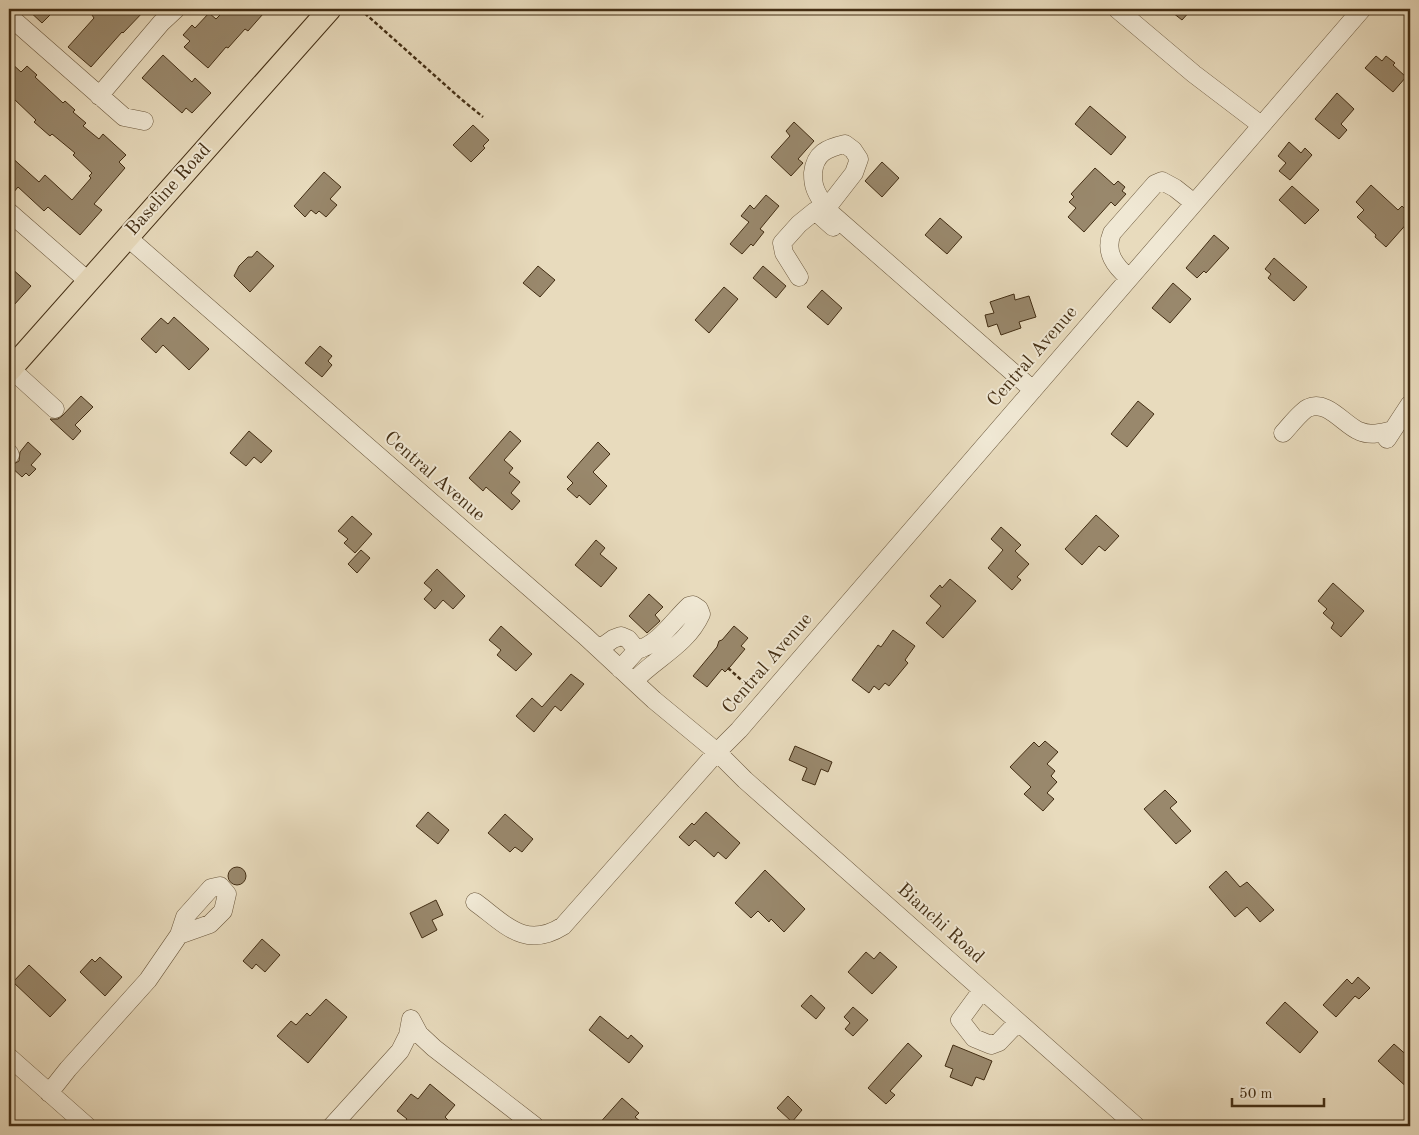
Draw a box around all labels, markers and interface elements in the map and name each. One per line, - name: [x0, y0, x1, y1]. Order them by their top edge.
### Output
- street label: Baseline Road: [123, 140, 215, 240]
- street label: Central Avenue: [984, 303, 1082, 411]
- street label: Central Avenue: [380, 428, 488, 526]
- street label: Central Avenue: [719, 610, 817, 718]
- street label: Bianchi Road: [893, 880, 987, 968]
- scale bar: [1232, 1075, 1324, 1107]
- text: 50 m: [1239, 1087, 1273, 1102]

